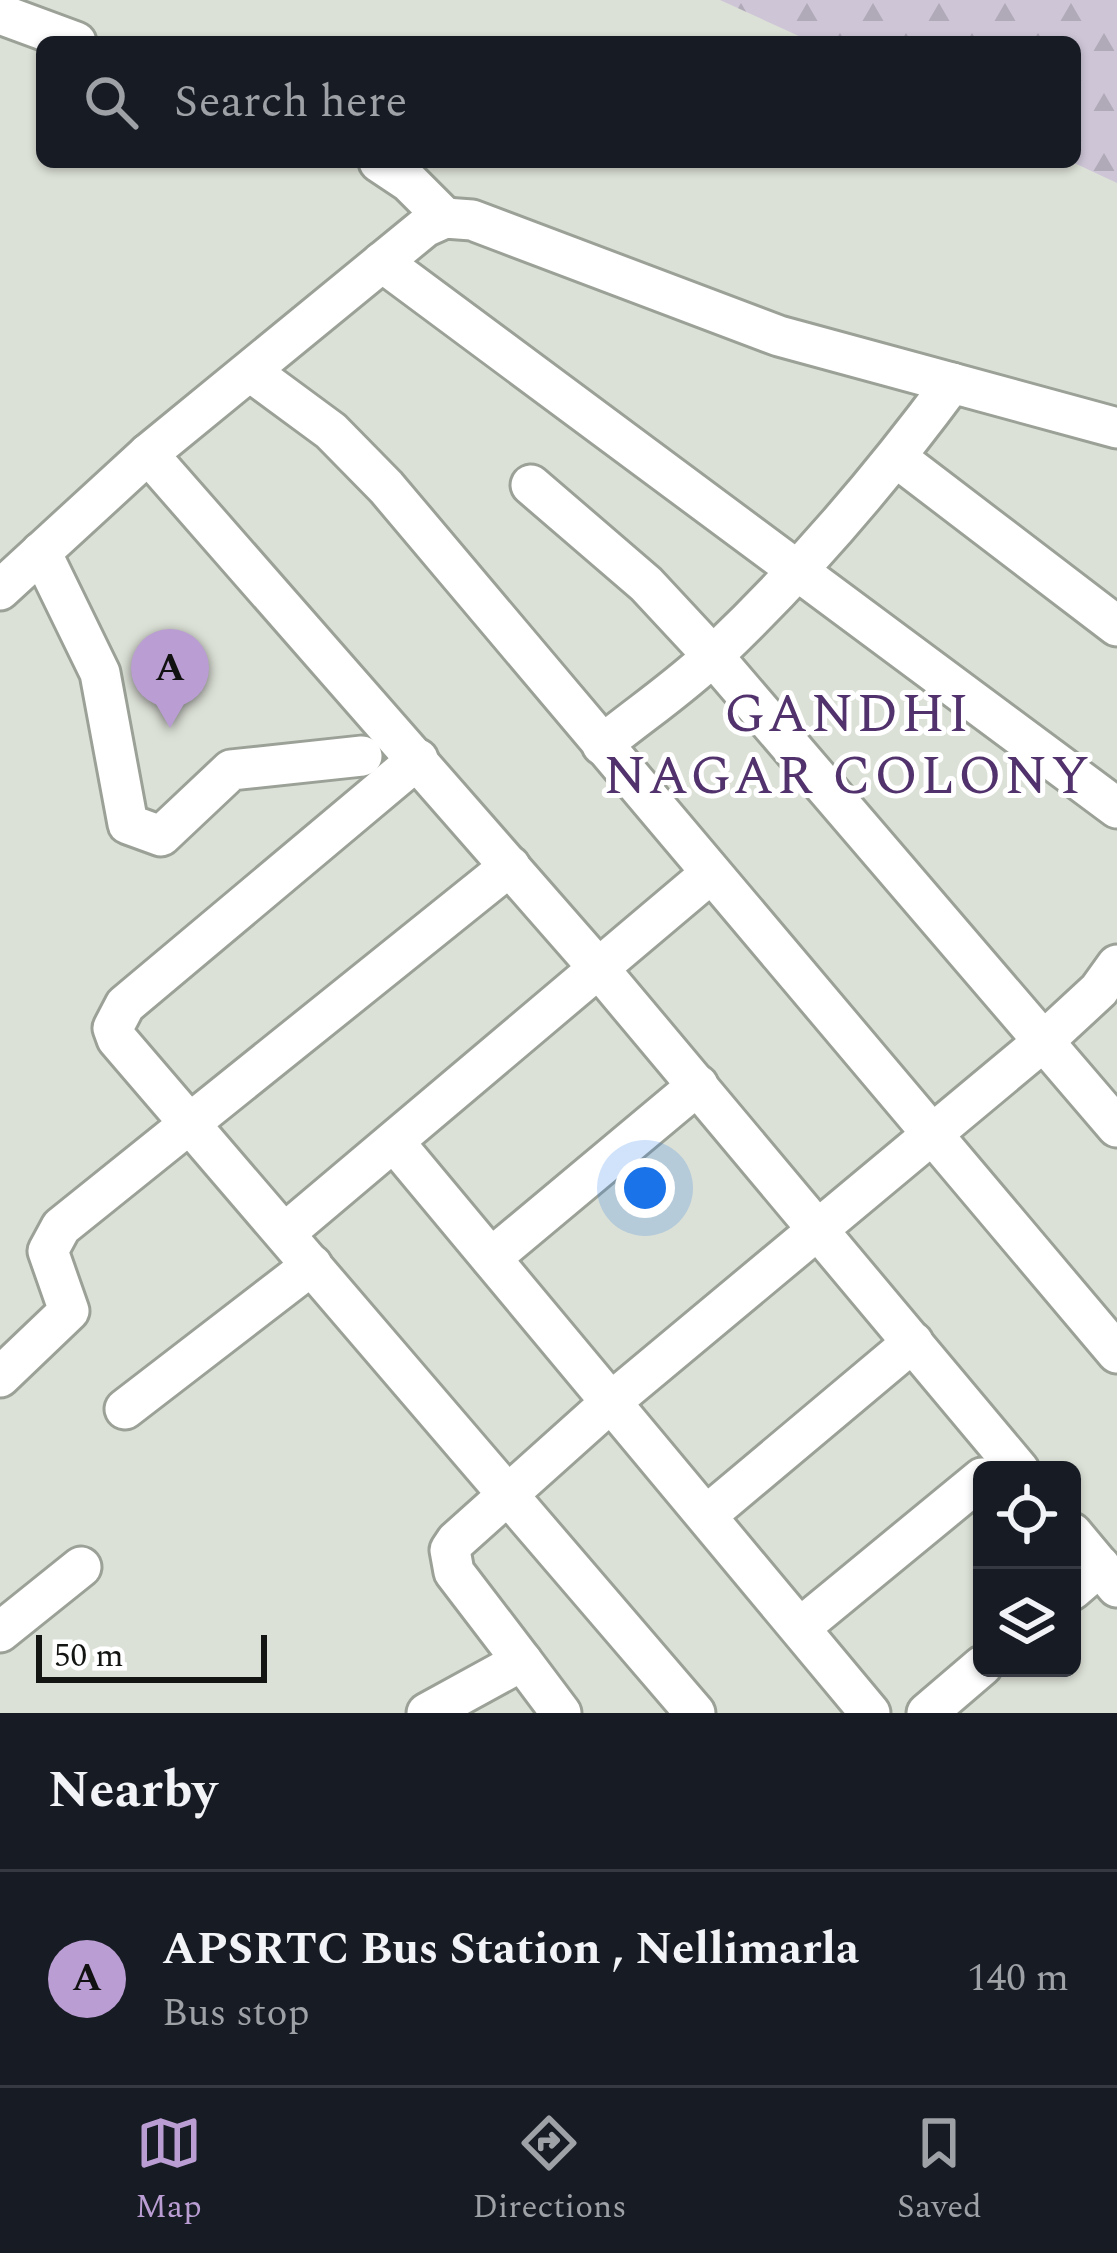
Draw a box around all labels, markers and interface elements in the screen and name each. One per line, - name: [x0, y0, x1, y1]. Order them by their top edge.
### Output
- search box: [36, 36, 1081, 168]
- text: Search here: [174, 68, 407, 137]
- icon: search: [78, 69, 144, 135]
- pin: A: [131, 629, 209, 728]
- district label: GANDHI NAGAR COLONY: [604, 674, 1092, 818]
- your location: [615, 1158, 675, 1218]
- map controls: [973, 1461, 1081, 1677]
- button: locate: [973, 1461, 1081, 1569]
- button: layers: [973, 1569, 1081, 1677]
- scale bar: [36, 1629, 267, 1682]
- text: 50 m: [54, 1631, 124, 1681]
- text: Nearby: [48, 1752, 217, 1830]
- text: APSRTC Bus Station , Nellimarla: [162, 1915, 859, 1984]
- text: A: [72, 1949, 102, 2008]
- text: 140 m: [967, 1949, 1069, 2008]
- text: Bus stop: [162, 1984, 310, 2043]
- tab: Map: [135, 2110, 202, 2232]
- tab: Directions: [472, 2110, 626, 2232]
- tab: Saved: [897, 2110, 982, 2232]

